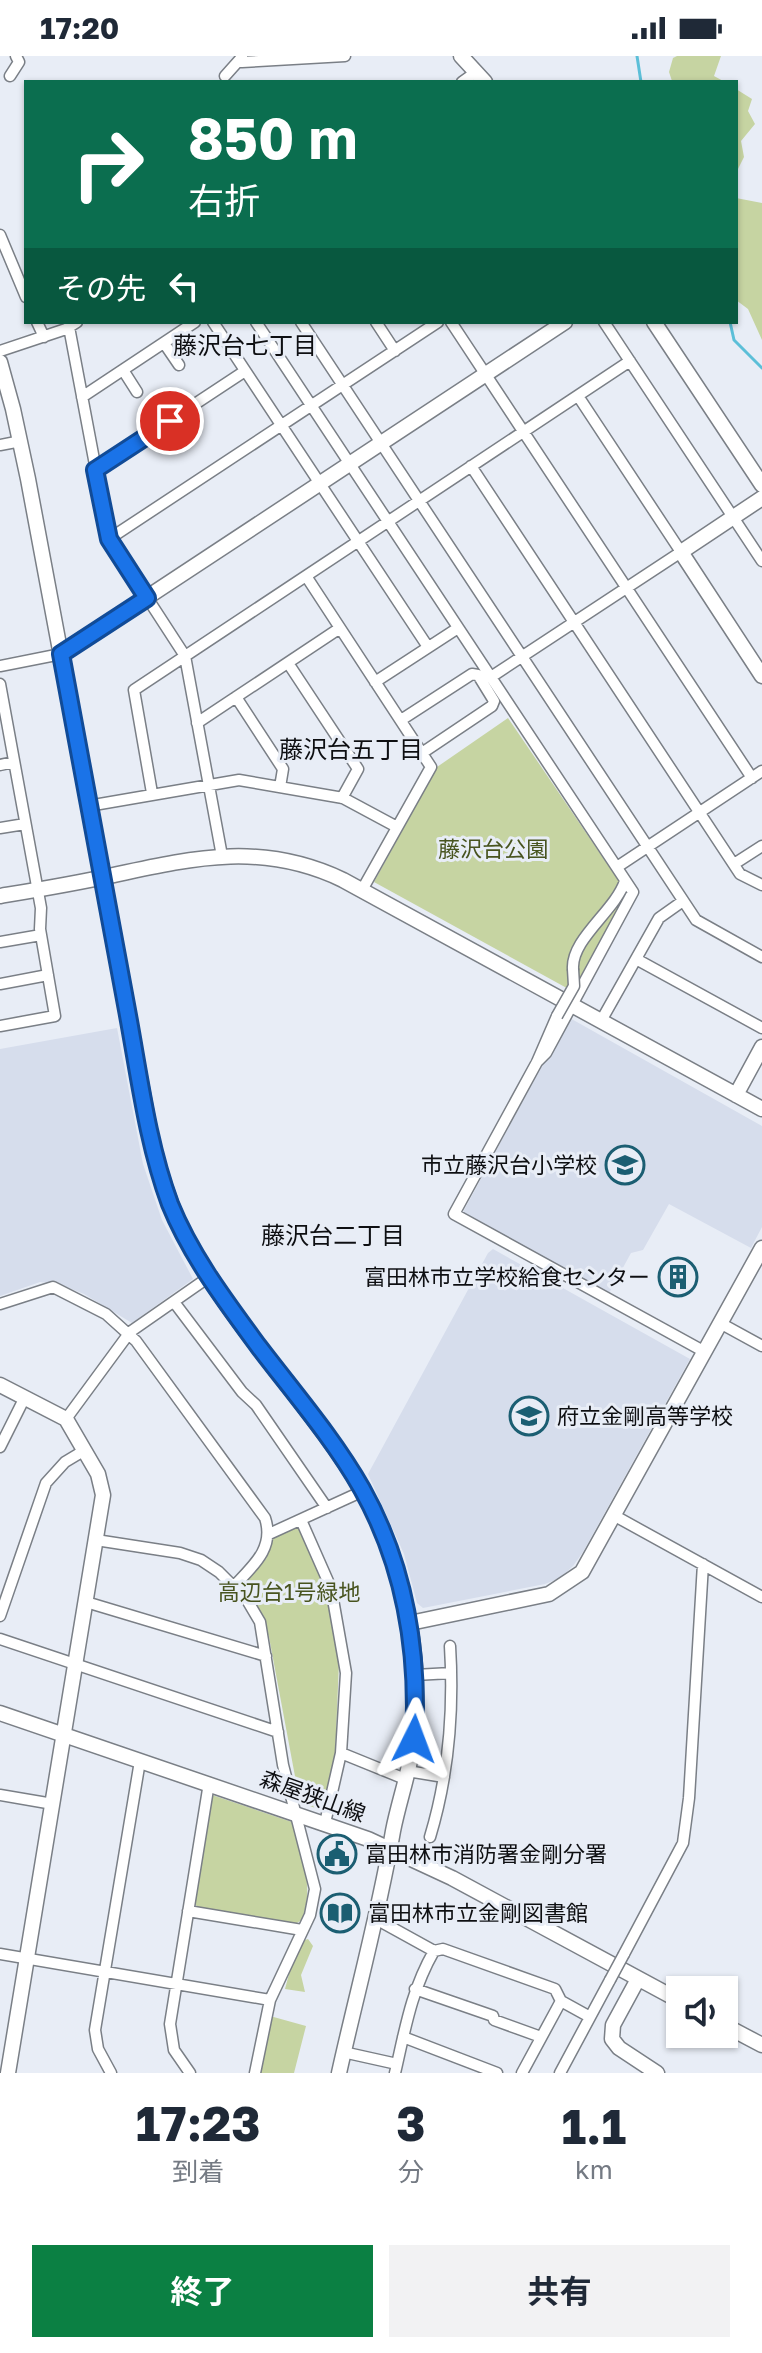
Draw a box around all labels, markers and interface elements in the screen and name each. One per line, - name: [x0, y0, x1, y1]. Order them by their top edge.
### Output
- text: 17:20: [40, 10, 119, 46]
- text: 850 m: [188, 104, 357, 171]
- icon: right: [56, 112, 160, 216]
- text: 右折: [188, 179, 260, 222]
- icon: left: [162, 264, 206, 308]
- text: その先: [56, 270, 146, 306]
- district label: 藤沢台七丁目: [173, 330, 317, 359]
- pin: [136, 387, 204, 455]
- icon: arrive: [148, 399, 192, 443]
- district label: 藤沢台五丁目: [279, 734, 423, 763]
- park label: 藤沢台公園: [438, 835, 548, 862]
- school or university icon: 市立藤沢台小学校: [604, 1144, 646, 1186]
- place label: 市立藤沢台小学校: [421, 1151, 597, 1178]
- district label: 藤沢台二丁目: [261, 1220, 405, 1249]
- building icon: 富田林市立学校給食センター: [657, 1256, 699, 1298]
- place label: 富田林市立学校給食センター: [364, 1263, 650, 1290]
- school or university icon: 府立金剛高等学校: [508, 1395, 550, 1437]
- place label: 府立金剛高等学校: [557, 1402, 733, 1429]
- park label: 高辺台1号緑地: [218, 1578, 360, 1605]
- position arrow: [372, 1697, 456, 1781]
- street label: 森屋狭山線: [257, 1764, 369, 1827]
- public building icon: 富田林市消防署金剛分署: [316, 1833, 358, 1875]
- place label: 富田林市消防署金剛分署: [365, 1840, 607, 1867]
- library icon: 富田林市立金剛図書館: [319, 1892, 361, 1934]
- place label: 富田林市立金剛図書館: [368, 1899, 588, 1926]
- map controls: [666, 1976, 738, 2048]
- button: sound: [666, 1976, 738, 2048]
- text: 17:23: [136, 2094, 261, 2152]
- text: 3: [396, 2094, 426, 2152]
- text: 1.1: [561, 2097, 626, 2155]
- text: km: [575, 2154, 613, 2185]
- text: 到着: [172, 2156, 224, 2187]
- text: 分: [398, 2156, 424, 2187]
- button: 終了: [32, 2245, 373, 2337]
- button: 共有: [389, 2245, 730, 2337]

